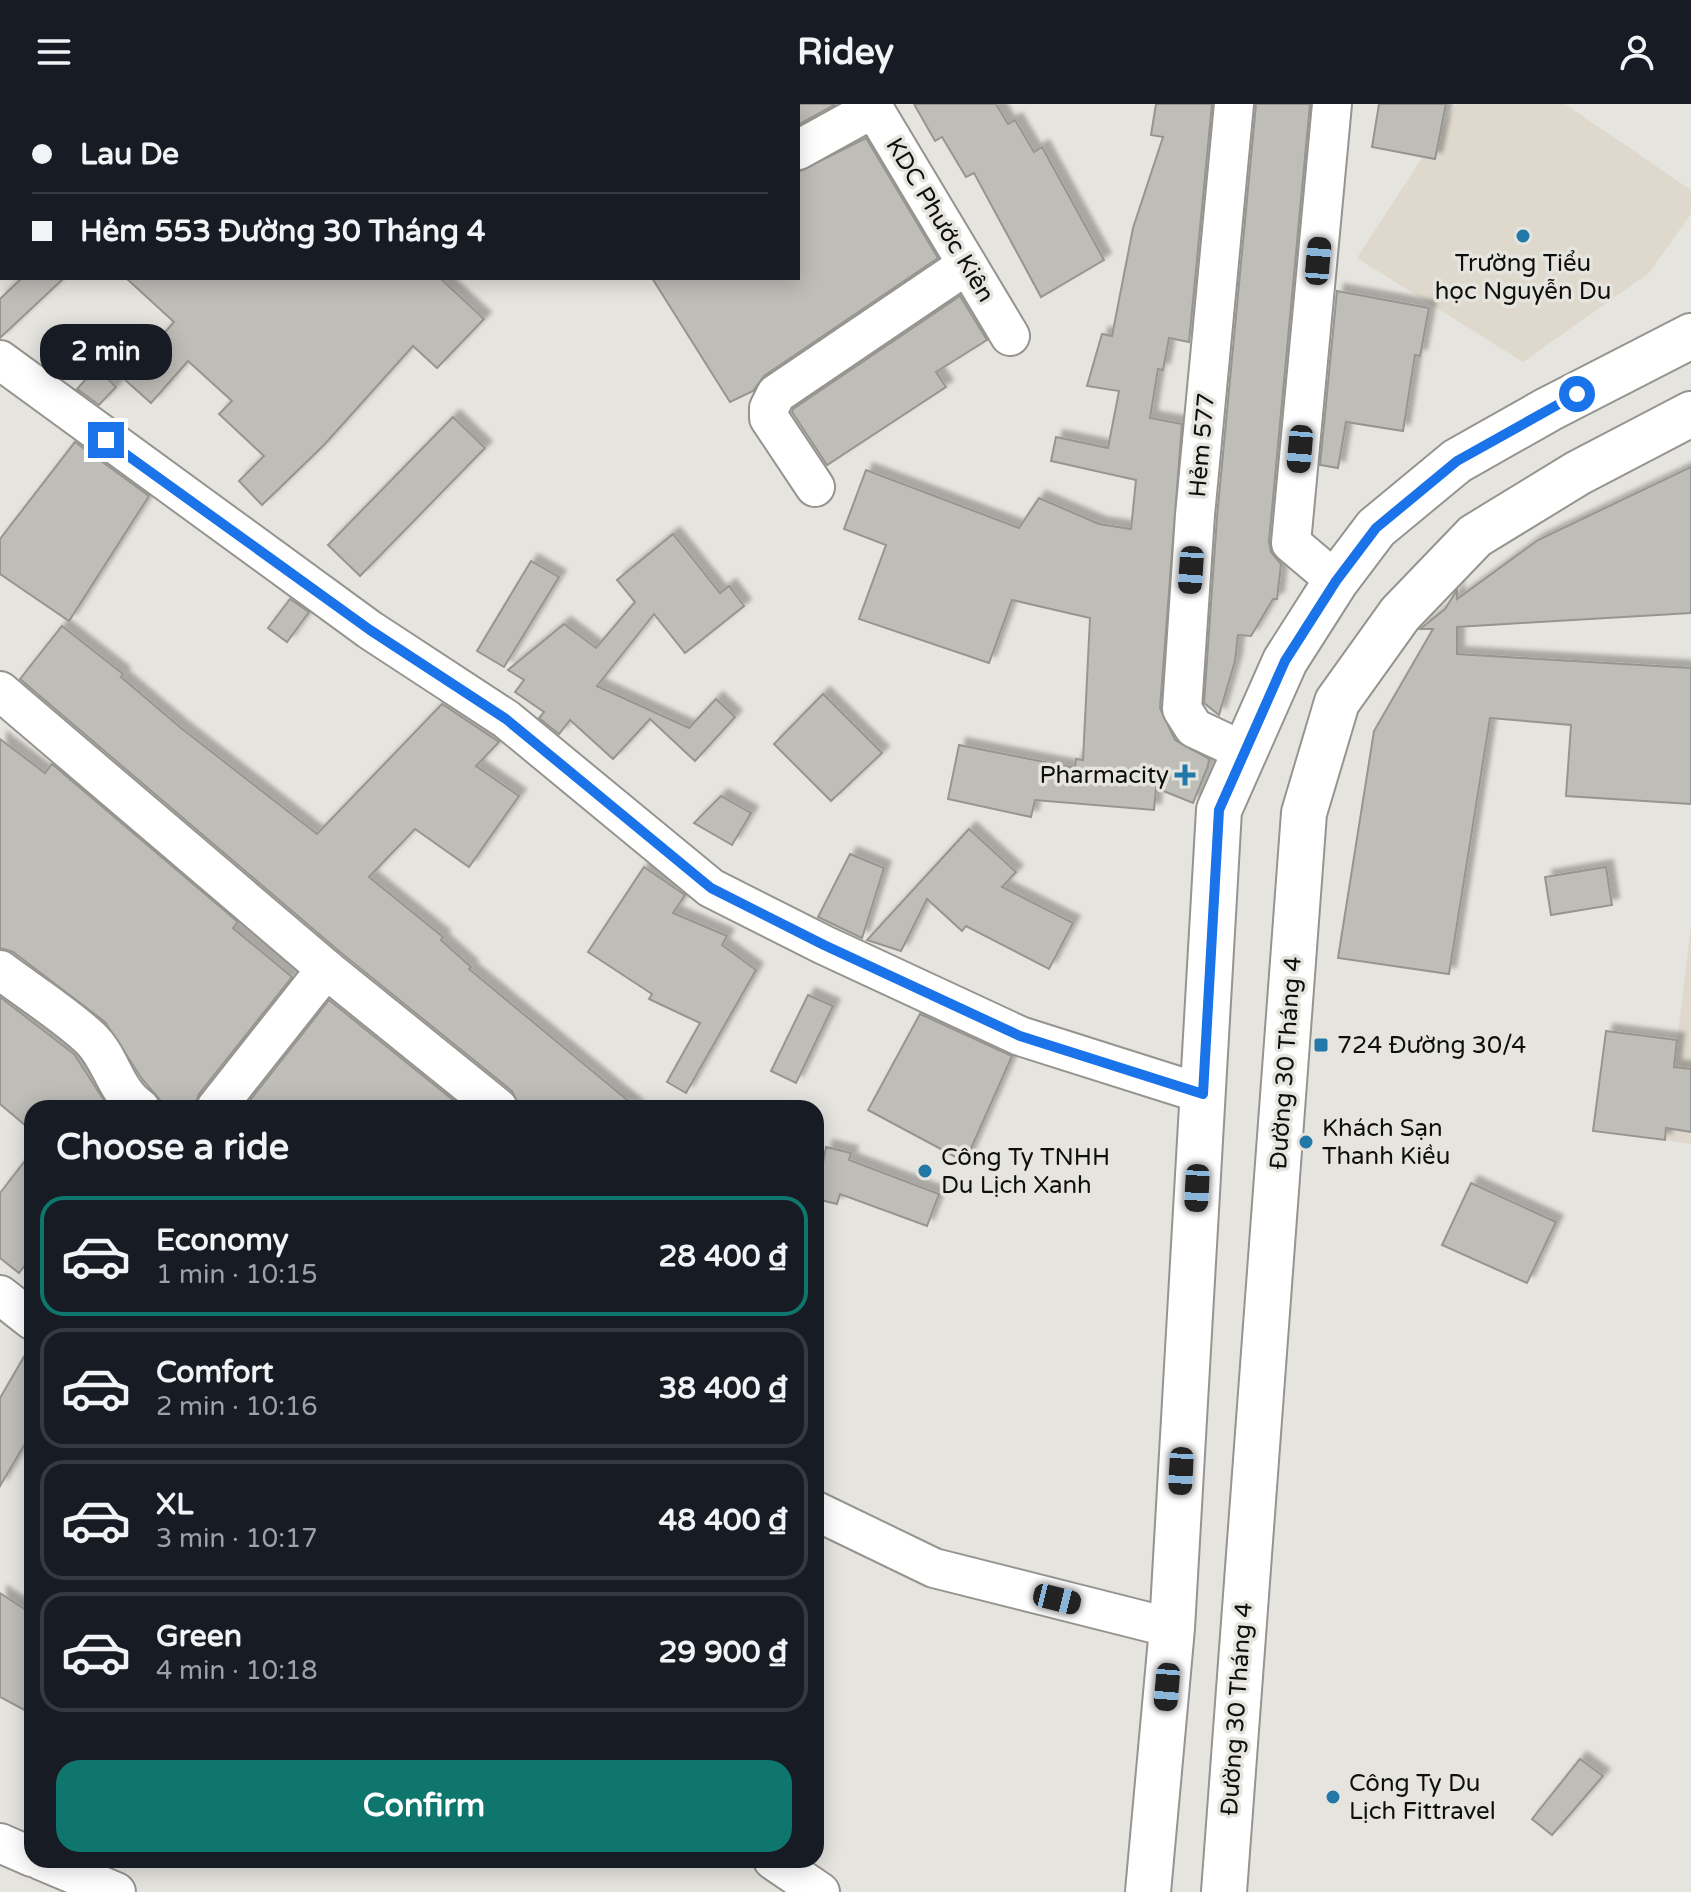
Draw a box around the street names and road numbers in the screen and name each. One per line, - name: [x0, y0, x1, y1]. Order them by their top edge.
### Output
- street label: KDC Phước Kiên: [880, 133, 1000, 307]
- street label: Hẻm 577: [1183, 392, 1221, 498]
- street label: Đường 30 Tháng 4: [1264, 956, 1308, 1170]
- street label: Đường 30 Tháng 4: [1215, 1602, 1259, 1816]

